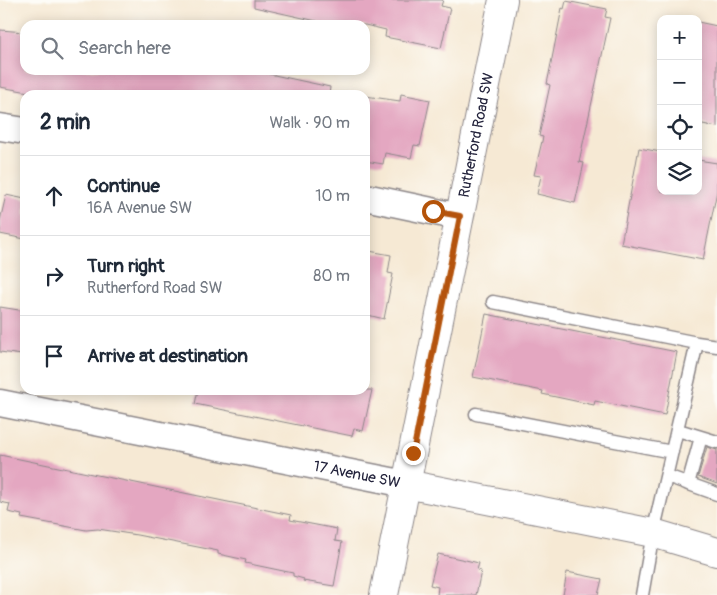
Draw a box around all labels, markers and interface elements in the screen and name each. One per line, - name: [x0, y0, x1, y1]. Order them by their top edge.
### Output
- map controls: [657, 15, 702, 195]
- button: +: [657, 15, 702, 60]
- search box: [20, 20, 370, 75]
- icon: search: [38, 34, 66, 62]
- text: Search here: [78, 36, 171, 60]
- button: −: [657, 60, 702, 105]
- street label: Rutherford Road SW: [455, 71, 498, 199]
- button: locate: [657, 105, 702, 150]
- text: 2 min: [40, 109, 90, 136]
- text: Walk · 90 m: [269, 113, 350, 133]
- button: layers: [657, 150, 702, 195]
- text: Continue: [87, 174, 160, 198]
- icon: ahead: [40, 182, 68, 210]
- text: 10 m: [315, 186, 350, 206]
- text: 16A Avenue SW: [87, 198, 192, 218]
- route start: [422, 200, 445, 223]
- text: Turn right: [87, 254, 165, 278]
- icon: right: [40, 262, 68, 290]
- text: 80 m: [313, 266, 350, 286]
- text: Rutherford Road SW: [87, 278, 222, 298]
- icon: arrive: [40, 342, 68, 370]
- text: Arrive at destination: [87, 344, 248, 368]
- route end: [402, 442, 425, 465]
- street label: 17 Avenue SW: [312, 457, 402, 493]

